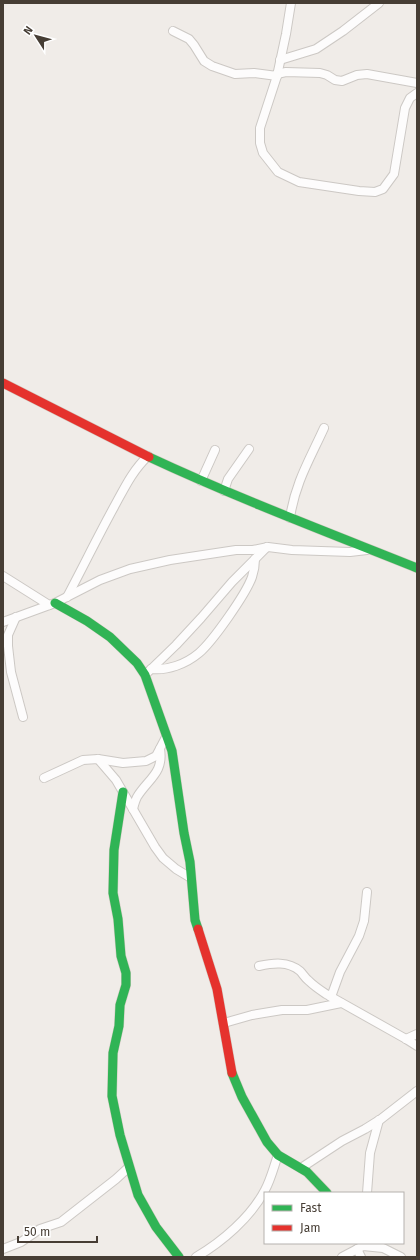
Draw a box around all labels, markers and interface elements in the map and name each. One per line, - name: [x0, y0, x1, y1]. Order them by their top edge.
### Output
- north arrow: [16, 16, 56, 56]
- text: N: [21, 24, 36, 37]
- legend: [264, 1192, 404, 1244]
- text: Fast: [300, 1201, 322, 1215]
- scale bar: [18, 1218, 97, 1244]
- text: Jam: [300, 1221, 320, 1235]
- text: 50 m: [24, 1225, 50, 1239]

